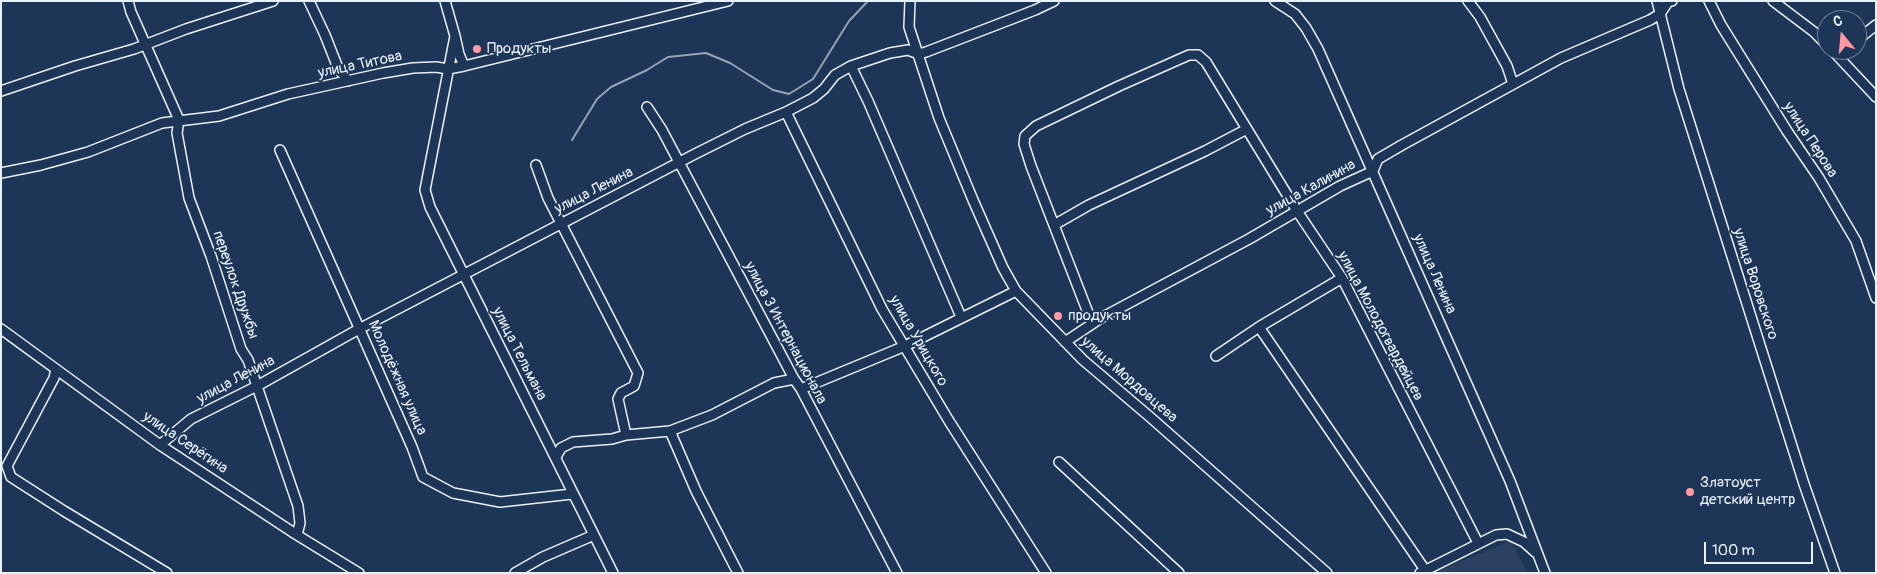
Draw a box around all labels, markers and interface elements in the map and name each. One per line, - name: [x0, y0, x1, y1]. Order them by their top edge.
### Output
- north arrow: [1817, 10, 1867, 60]
- text: С: [1831, 12, 1844, 31]
- place label: Продукты: [487, 40, 551, 58]
- marker: Продукты: [471, 43, 483, 55]
- street label: улица Титова: [316, 47, 404, 83]
- street label: улица Перова: [1779, 99, 1841, 181]
- street label: улица Калинина: [1263, 156, 1359, 220]
- street label: улица Ленина: [552, 164, 636, 218]
- street label: улица Воровского: [1728, 226, 1782, 342]
- street label: переулок Дружбы: [208, 229, 262, 341]
- street label: улица Ленина: [1408, 231, 1460, 317]
- street label: улица Молодогвардейцев: [1333, 248, 1427, 404]
- street label: улица 3 Интернационала: [740, 259, 830, 407]
- street label: улица Урицкого: [885, 292, 951, 390]
- street label: улица Тельмана: [488, 304, 550, 404]
- place label: продукты: [1068, 307, 1131, 325]
- marker: продукты: [1052, 310, 1064, 322]
- street label: Молодёжная улица: [364, 318, 430, 438]
- street label: улица Мордовцева: [1077, 333, 1181, 427]
- street label: улица Ленина: [194, 352, 278, 408]
- street label: улица Серёгина: [139, 408, 231, 478]
- place label: Златоуст детский центр: [1700, 474, 1795, 509]
- marker: Златоуст детский центр: [1684, 486, 1696, 498]
- scale bar: [1707, 532, 1816, 564]
- text: 100 m: [1712, 541, 1755, 560]

